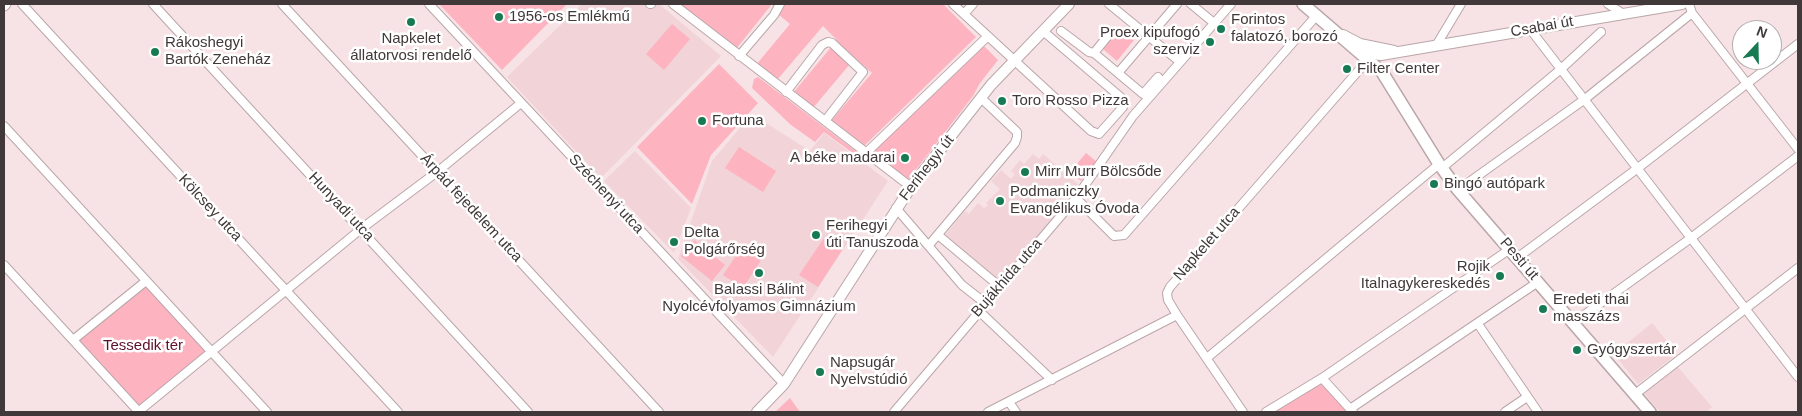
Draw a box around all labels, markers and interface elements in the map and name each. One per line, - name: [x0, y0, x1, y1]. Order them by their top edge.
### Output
- place label: 1956-os Emlékmű: [509, 8, 630, 26]
- marker: 1956-os Emlékmű: [493, 11, 505, 23]
- place label: Forintos falatozó, borozó: [1231, 11, 1338, 46]
- street label: Csabai út: [1509, 13, 1575, 41]
- marker: Napkelet állatorvosi rendelő: [405, 16, 417, 28]
- north arrow: [1732, 20, 1782, 70]
- marker: Forintos falatozó, borozó: [1215, 23, 1227, 35]
- text: N: [1754, 23, 1770, 41]
- place label: Proex kipufogó szerviz: [1100, 24, 1200, 59]
- place label: Napkelet állatorvosi rendelő: [350, 30, 472, 65]
- place label: Rákoshegyi Bartók Zeneház: [165, 34, 271, 69]
- marker: Proex kipufogó szerviz: [1204, 36, 1216, 48]
- marker: Rákoshegyi Bartók Zeneház: [149, 46, 161, 58]
- place label: Filter Center: [1357, 60, 1440, 78]
- marker: Filter Center: [1341, 63, 1353, 75]
- place label: Toro Rosso Pizza: [1012, 92, 1129, 110]
- marker: Toro Rosso Pizza: [996, 95, 1008, 107]
- place label: Fortuna: [712, 112, 764, 130]
- marker: Fortuna: [696, 115, 708, 127]
- street label: Ferihegyi út: [896, 132, 958, 204]
- place label: A béke madarai: [790, 149, 895, 167]
- street label: Árpád fejedelem utca: [416, 150, 526, 266]
- street label: Széchenyi utca: [565, 151, 647, 237]
- marker: A béke madarai: [899, 152, 911, 164]
- place label: Mirr Murr Bölcsőde: [1035, 163, 1162, 181]
- marker: Mirr Murr Bölcsőde: [1019, 166, 1031, 178]
- street label: Hunyadi utca: [305, 169, 377, 245]
- street label: Kölcsey utca: [174, 171, 246, 245]
- place label: Bingó autópark: [1444, 175, 1545, 193]
- marker: Bingó autópark: [1428, 178, 1440, 190]
- place label: Podmaniczky Evangélikus Óvoda: [1010, 183, 1139, 218]
- marker: Podmaniczky Evangélikus Óvoda: [994, 195, 1006, 207]
- street label: Napkelet utca: [1170, 203, 1244, 285]
- place label: Ferihegyi úti Tanuszoda: [826, 217, 919, 252]
- place label: Delta Polgárőrség: [684, 224, 765, 259]
- marker: Ferihegyi úti Tanuszoda: [810, 229, 822, 241]
- street label: Pesti út: [1496, 234, 1542, 284]
- street label: Bujákhida utca: [968, 235, 1046, 321]
- marker: Delta Polgárőrség: [668, 236, 680, 248]
- place label: Rojik Italnagykereskedés: [1361, 258, 1490, 293]
- marker: Balassi Bálint Nyolcévfolyamos Gimnázium: [753, 267, 765, 279]
- marker: Rojik Italnagykereskedés: [1494, 270, 1506, 282]
- place label: Balassi Bálint Nyolcévfolyamos Gimnázium: [662, 281, 856, 316]
- place label: Eredeti thai masszázs: [1553, 291, 1629, 326]
- marker: Eredeti thai masszázs: [1537, 303, 1549, 315]
- park label: Tessedik tér: [103, 337, 183, 355]
- place label: Gyógyszertár: [1587, 341, 1676, 359]
- marker: Gyógyszertár: [1571, 344, 1583, 356]
- place label: Napsugár Nyelvstúdió: [830, 354, 908, 389]
- marker: Napsugár Nyelvstúdió: [814, 366, 826, 378]

